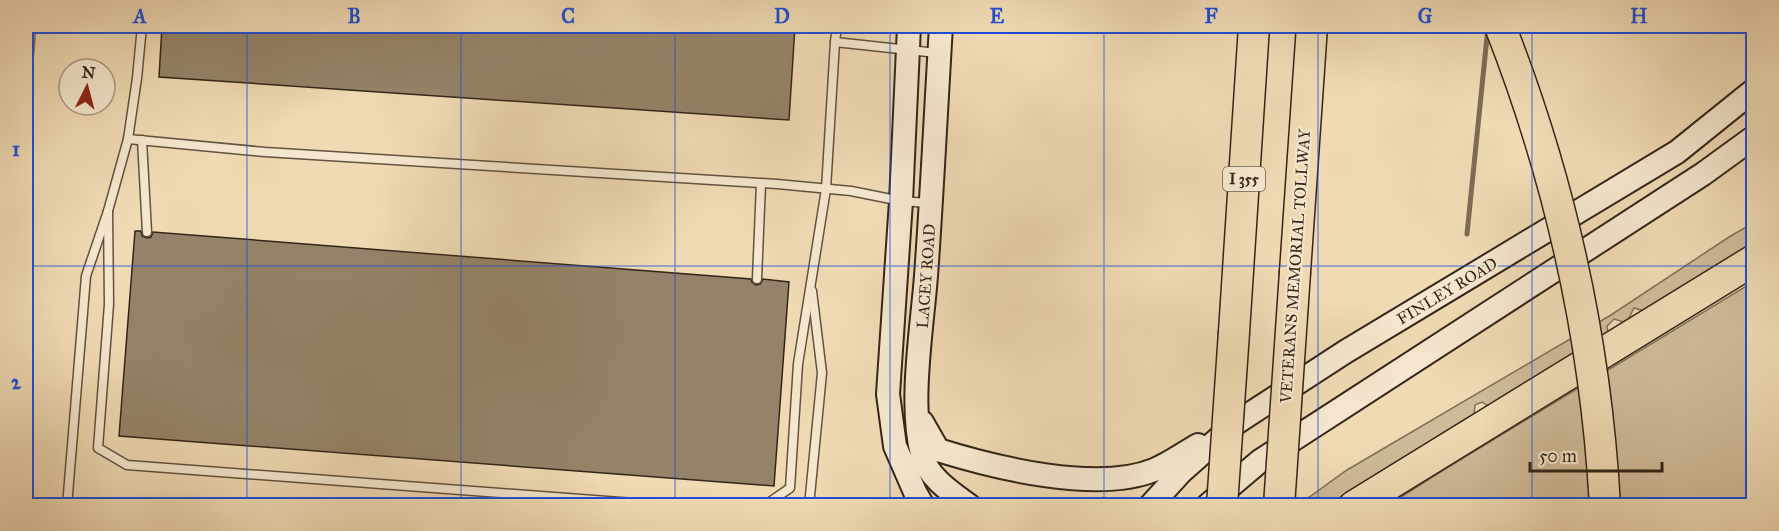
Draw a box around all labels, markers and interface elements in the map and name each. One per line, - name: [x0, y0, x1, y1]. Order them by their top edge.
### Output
- text: A: [131, 4, 147, 28]
- text: B: [347, 4, 361, 28]
- text: C: [561, 4, 575, 28]
- text: D: [774, 4, 790, 28]
- text: E: [990, 4, 1005, 28]
- text: F: [1204, 4, 1218, 28]
- text: G: [1418, 4, 1433, 28]
- text: H: [1630, 4, 1648, 28]
- north arrow: [57, 57, 117, 117]
- text: N: [81, 62, 97, 83]
- street label: VETERANS MEMORIAL TOLLWAY: [1276, 127, 1314, 405]
- text: 1: [12, 137, 20, 161]
- road number: I 355: [1223, 167, 1265, 191]
- street label: LACEY ROAD: [913, 223, 939, 329]
- street label: FINLEY ROAD: [1393, 253, 1501, 329]
- text: 2: [11, 370, 22, 394]
- scale bar: [1530, 435, 1662, 473]
- text: 50 m: [1539, 445, 1577, 467]

